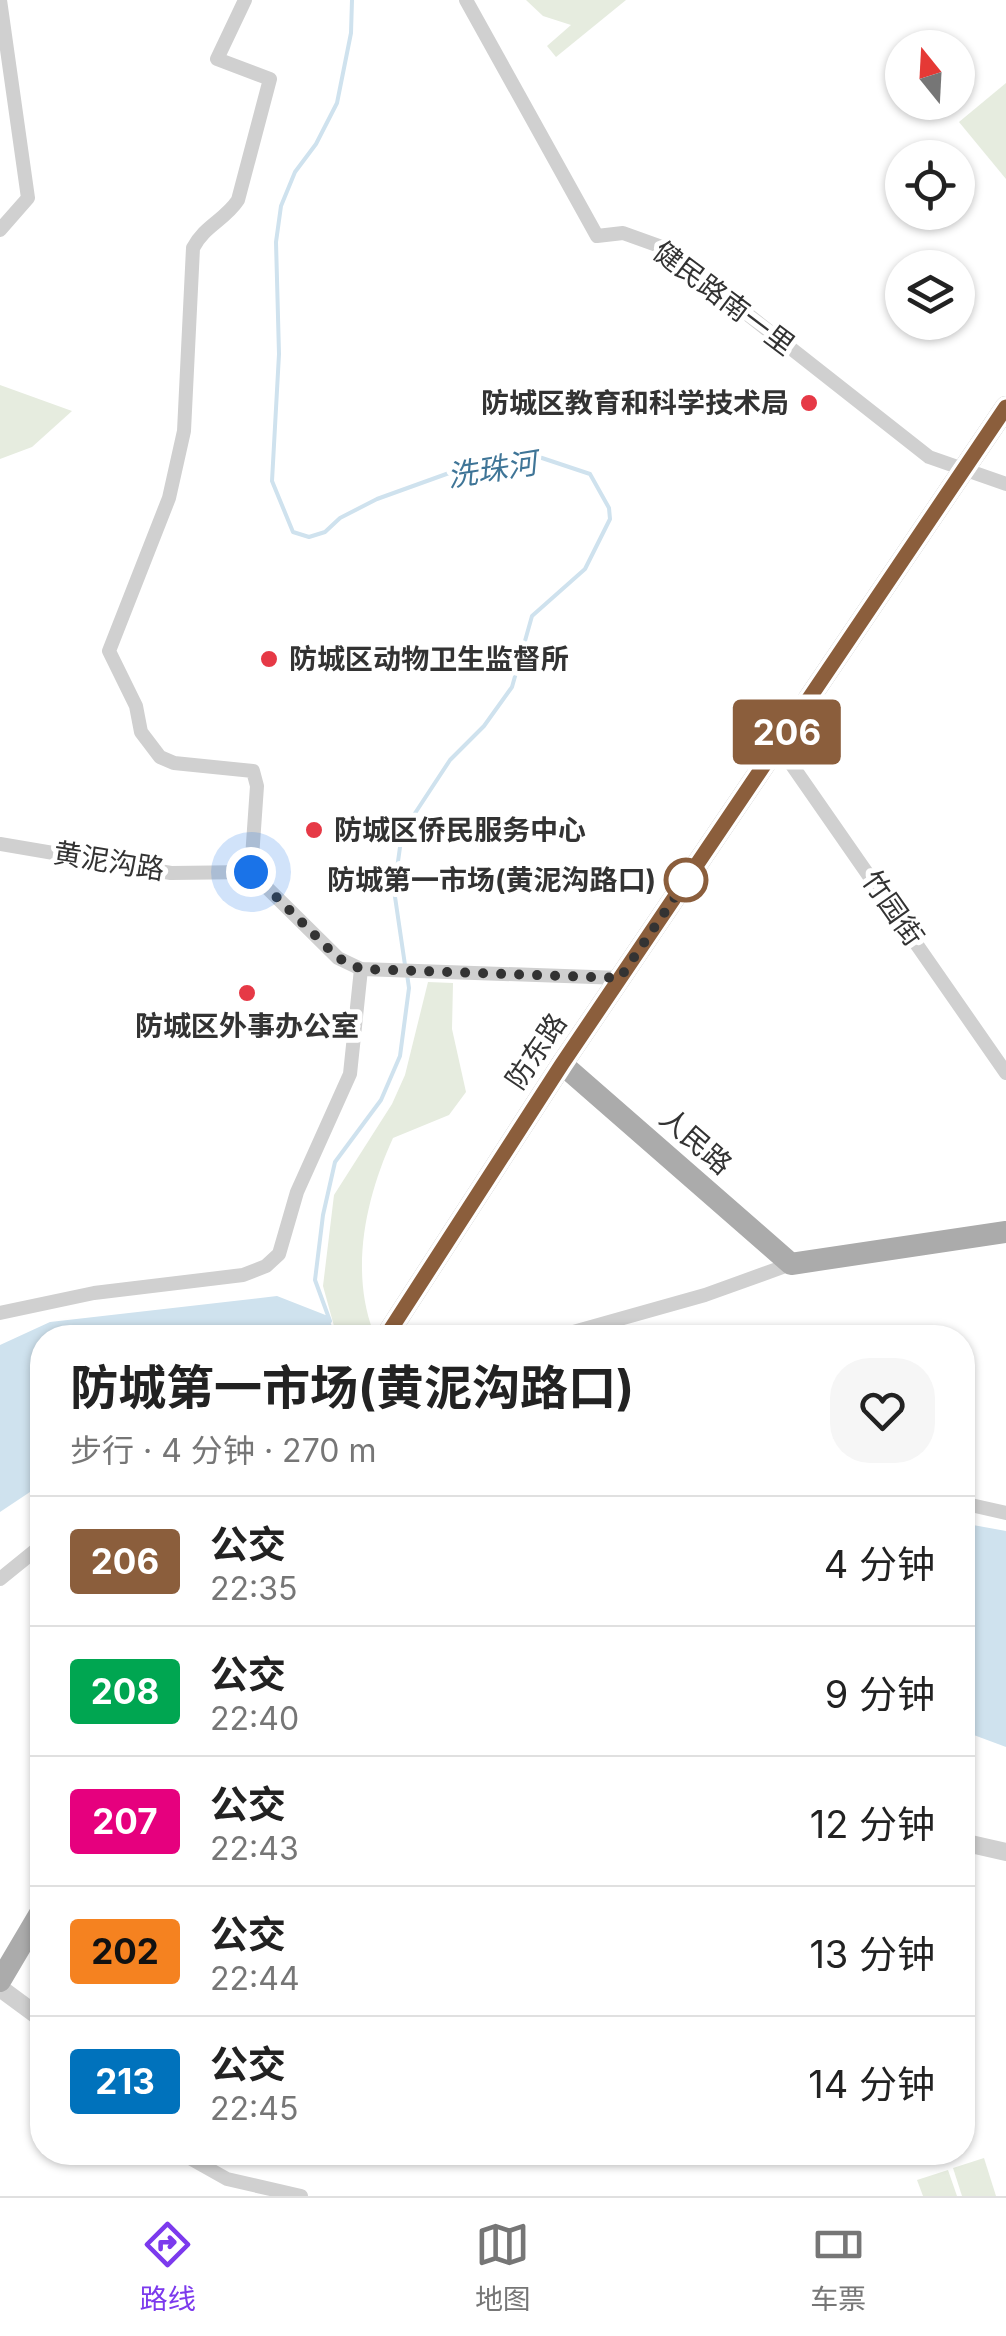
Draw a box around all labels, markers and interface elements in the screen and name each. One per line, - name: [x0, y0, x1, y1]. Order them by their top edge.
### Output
- north arrow: [885, 30, 975, 120]
- map controls: [885, 30, 975, 340]
- button: locate: [885, 140, 975, 230]
- street label: 健民路南一里: [647, 234, 801, 362]
- button: layers: [885, 250, 975, 340]
- place label: 防城区教育和科学技术局: [481, 386, 789, 420]
- marker: 防城区教育和科学技术局: [798, 392, 820, 414]
- water label: 洗珠河: [445, 443, 544, 494]
- place label: 防城区动物卫生监督所: [289, 642, 569, 676]
- marker: 防城区动物卫生监督所: [258, 648, 280, 670]
- line badge: 206: [730, 700, 844, 764]
- text: 206: [753, 711, 821, 753]
- place label: 防城区侨民服务中心: [334, 813, 586, 847]
- marker: 防城区侨民服务中心: [303, 819, 325, 841]
- street label: 黄泥沟路: [51, 835, 167, 887]
- your location: [226, 847, 276, 897]
- marker: 防城第一市场(黄泥沟路口): [665, 859, 707, 901]
- place label: 防城第一市场(黄泥沟路口): [327, 863, 656, 897]
- street label: 竹园街: [855, 864, 931, 952]
- marker: 防城区外事办公室: [236, 982, 258, 1004]
- street label: 防东路: [498, 1007, 574, 1095]
- place label: 防城区外事办公室: [135, 1009, 359, 1043]
- street label: 人民路: [653, 1101, 739, 1181]
- text: 防城第一市场(黄泥沟路口): [70, 1358, 634, 1417]
- button: heart: [830, 1358, 935, 1463]
- text: 步行 · 4 分钟 · 270 m: [70, 1431, 376, 1470]
- text: 公交: [210, 1521, 286, 1567]
- text: 206: [91, 1540, 159, 1582]
- text: 4 分钟: [824, 1541, 935, 1587]
- text: 22:35: [210, 1569, 297, 1608]
- text: 公交: [210, 1651, 286, 1697]
- text: 208: [91, 1670, 159, 1712]
- text: 9 分钟: [825, 1671, 935, 1717]
- text: 22:40: [210, 1699, 299, 1738]
- text: 公交: [210, 1781, 286, 1827]
- text: 207: [92, 1800, 158, 1842]
- text: 12 分钟: [810, 1801, 935, 1847]
- text: 22:43: [210, 1829, 299, 1868]
- text: 公交: [210, 1911, 286, 1957]
- text: 202: [91, 1930, 159, 1972]
- text: 13 分钟: [809, 1931, 935, 1977]
- text: 22:44: [210, 1959, 300, 1998]
- text: 公交: [210, 2041, 286, 2087]
- text: 213: [95, 2060, 155, 2102]
- text: 14 分钟: [808, 2061, 935, 2107]
- text: 22:45: [210, 2089, 298, 2128]
- tab: 路线: [140, 2217, 196, 2317]
- tab: 地图: [475, 2217, 531, 2317]
- tab: 车票: [810, 2217, 866, 2317]

